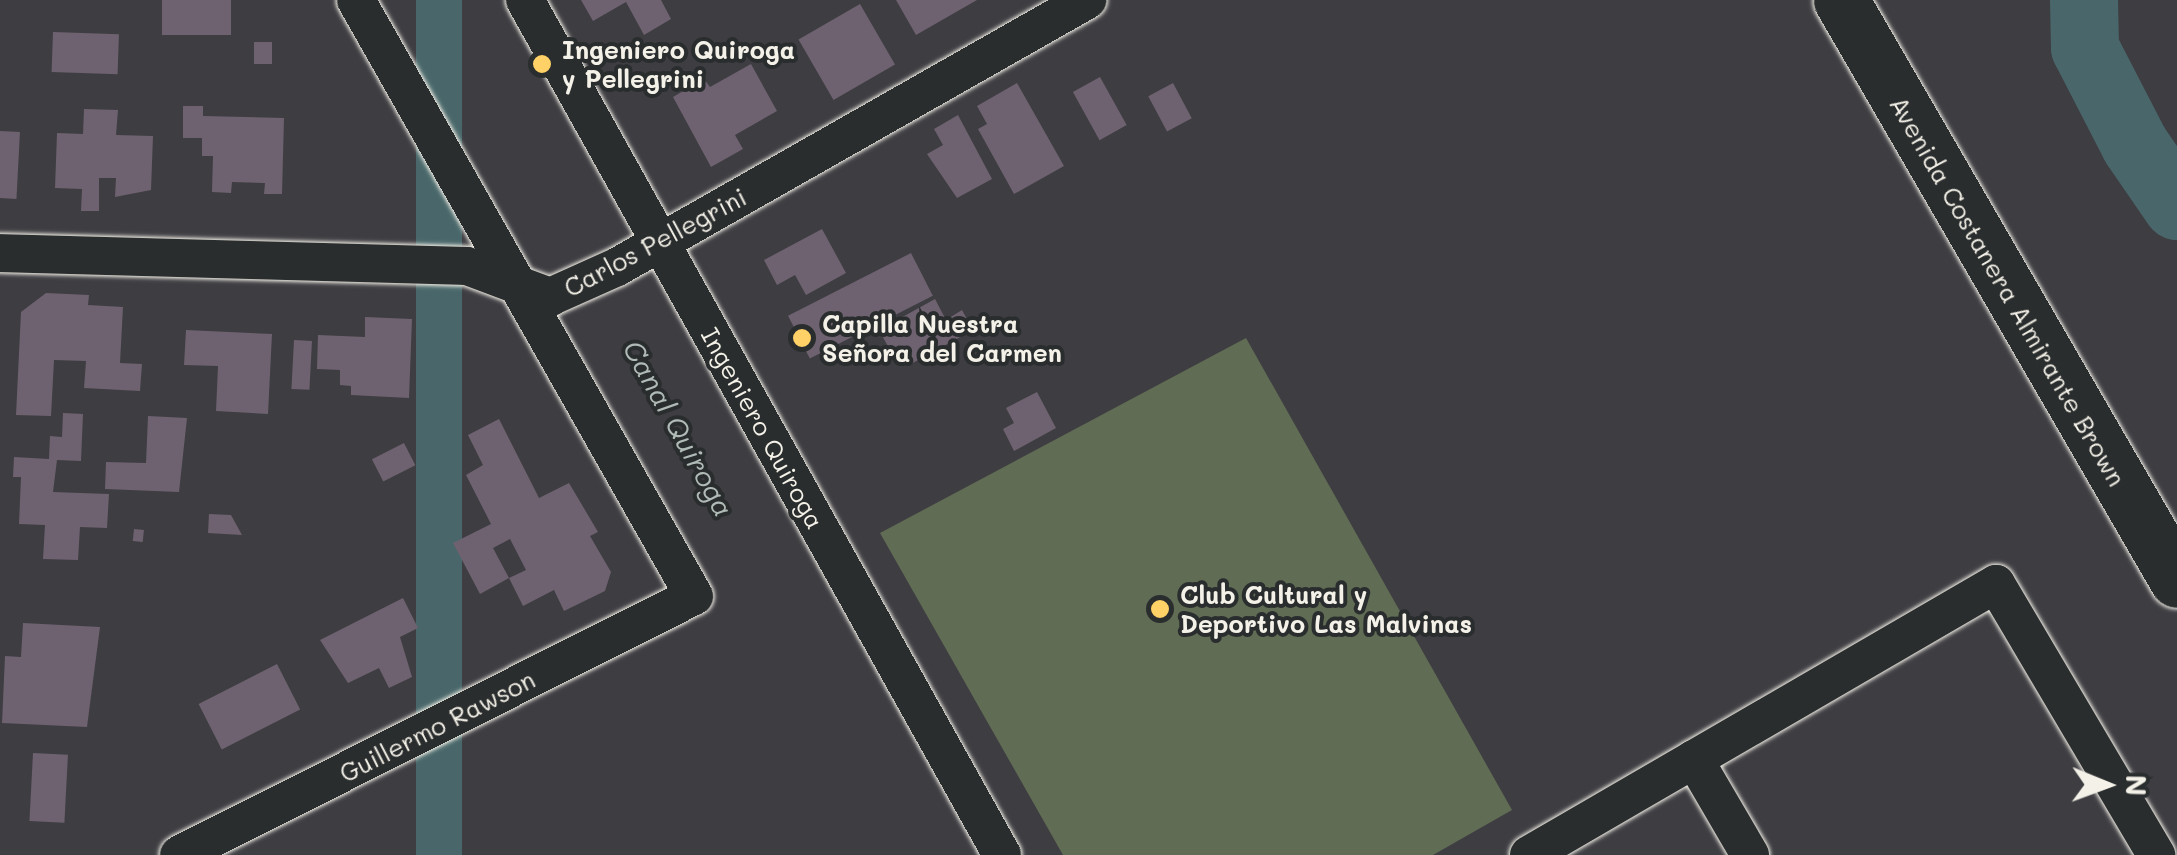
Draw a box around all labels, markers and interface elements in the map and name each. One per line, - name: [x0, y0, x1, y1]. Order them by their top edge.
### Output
- place label: Ingeniero Quiroga y Pellegrini: [562, 35, 795, 94]
- marker: Ingeniero Quiroga y Pellegrini: [531, 53, 553, 75]
- street label: Avenida Costanera Almirante Brown: [1884, 91, 2132, 491]
- street label: Carlos Pellegrini: [559, 181, 751, 303]
- place label: Capilla Nuestra Señora del Carmen: [822, 309, 1062, 368]
- street label: Ingeniero Quiroga: [695, 322, 831, 534]
- marker: Capilla Nuestra Señora del Carmen: [791, 327, 813, 349]
- water label: Canal Quiroga: [617, 334, 741, 522]
- place label: Club Cultural y Deportivo Las Malvinas: [1180, 580, 1472, 639]
- marker: Club Cultural y Deportivo Las Malvinas: [1149, 598, 1171, 620]
- street label: Guillermo Rawson: [334, 664, 540, 788]
- north arrow: [2057, 735, 2157, 835]
- text: N: [2119, 775, 2155, 796]

